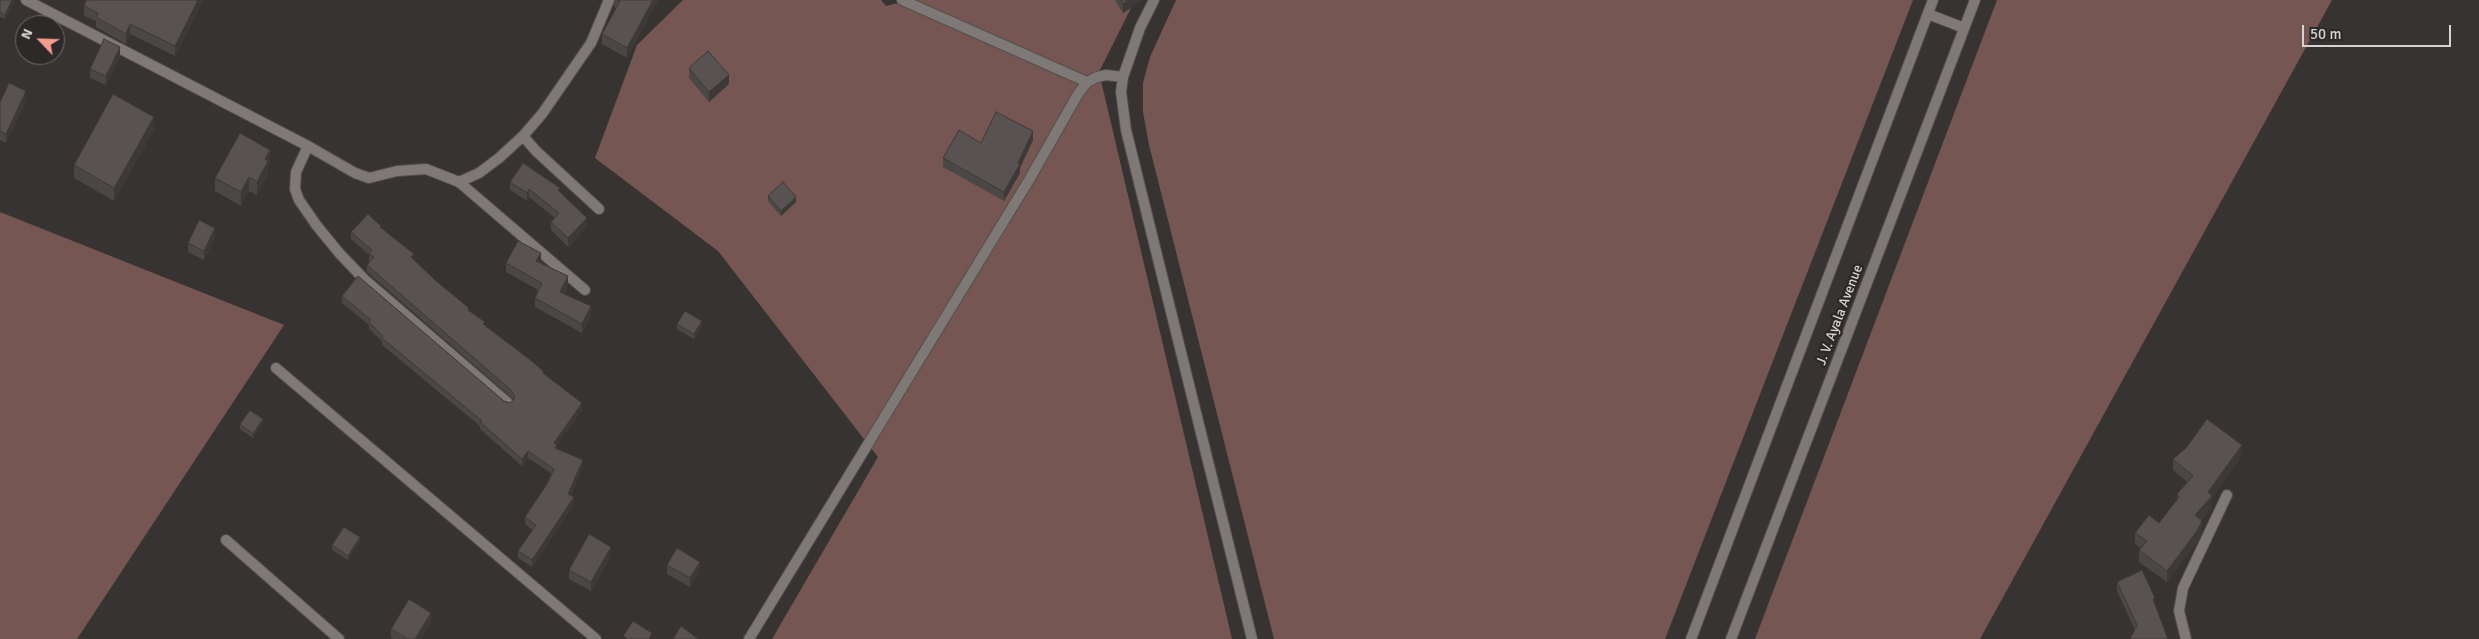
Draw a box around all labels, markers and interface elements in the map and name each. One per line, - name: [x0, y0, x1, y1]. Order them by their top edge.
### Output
- north arrow: [15, 15, 65, 65]
- scale bar: [2304, 15, 2453, 47]
- text: 50 m: [2310, 25, 2341, 43]
- text: N: [17, 26, 37, 42]
- street label: J. V. Ayala Avenue: [1813, 262, 1867, 368]

